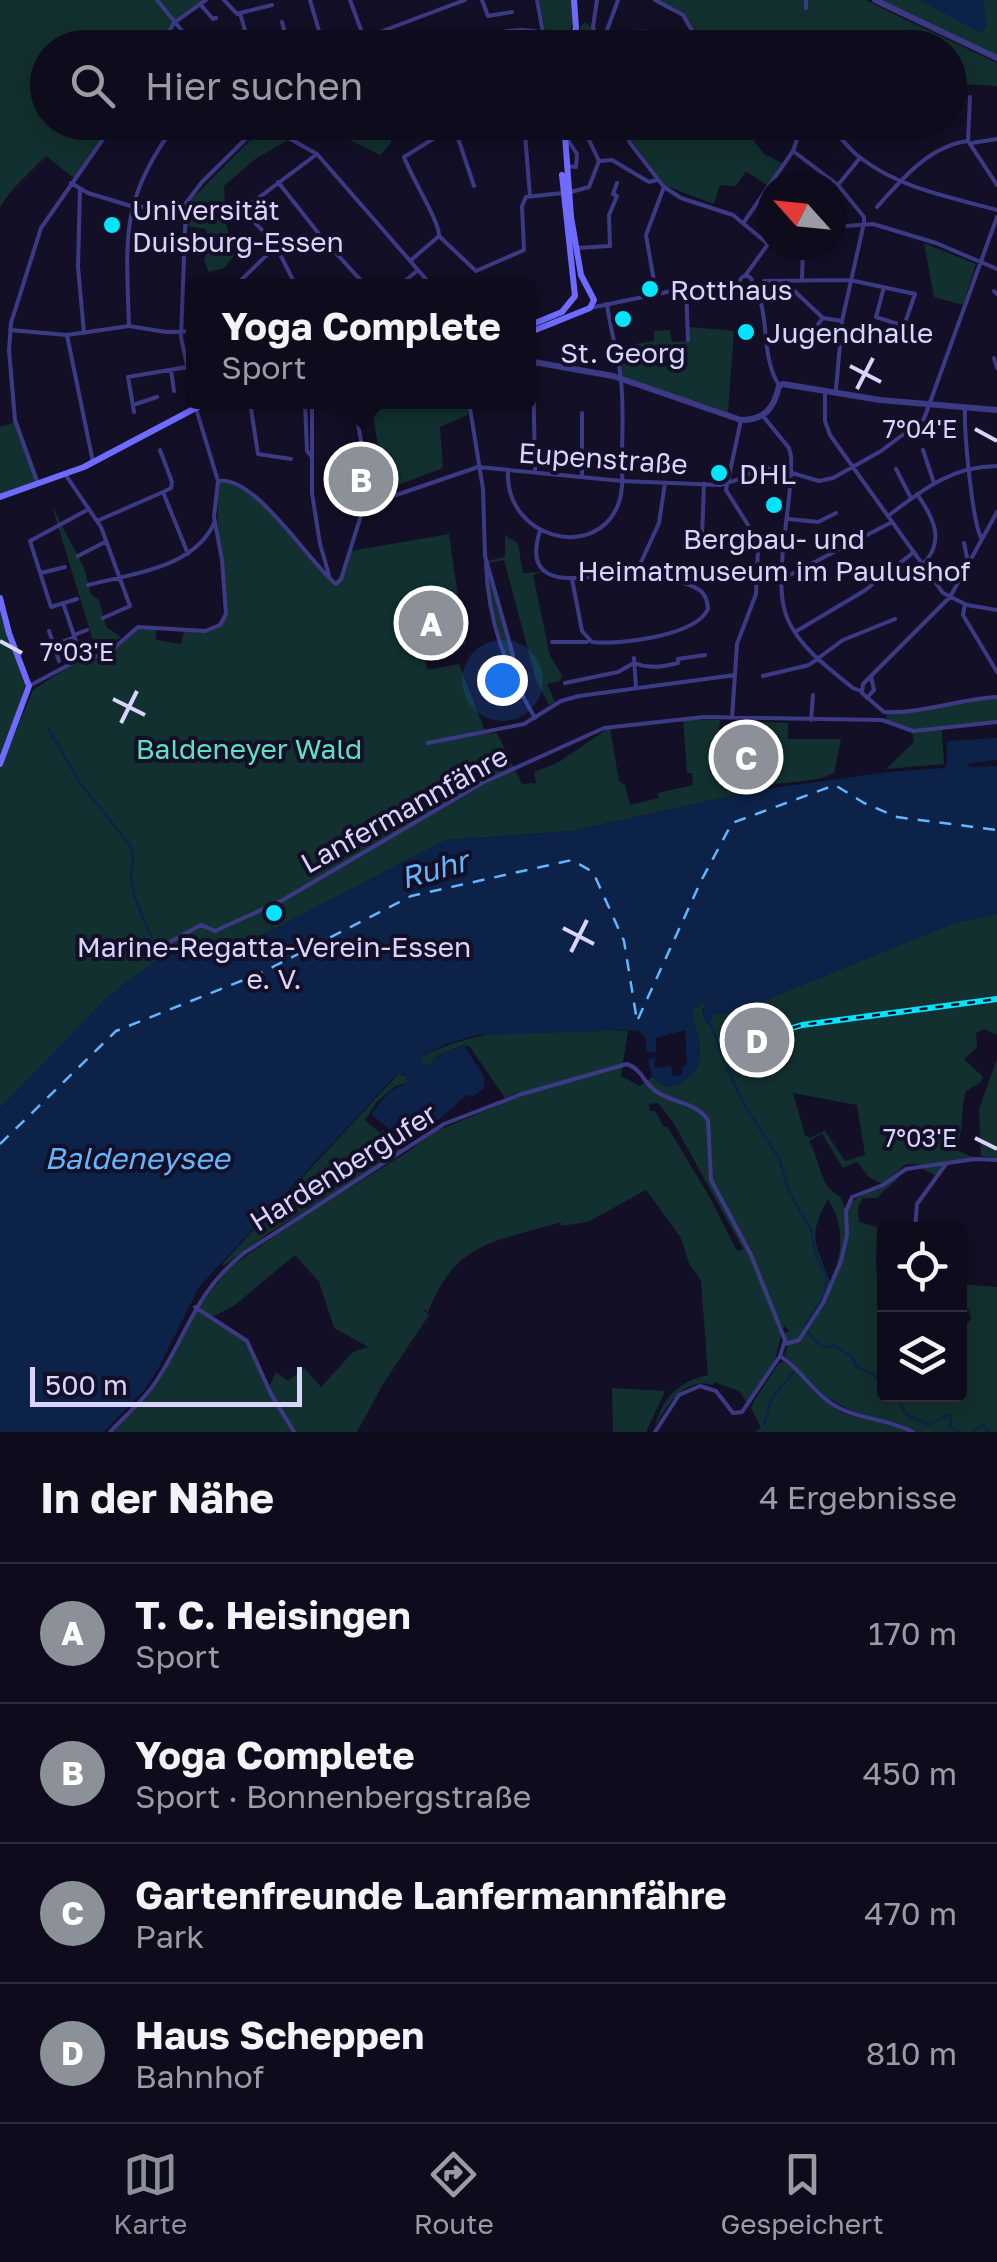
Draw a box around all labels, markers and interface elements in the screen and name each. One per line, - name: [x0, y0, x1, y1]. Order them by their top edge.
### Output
- search box: [30, 30, 967, 140]
- icon: search: [65, 58, 120, 113]
- text: Hier suchen: [145, 63, 363, 108]
- north arrow: [757, 170, 847, 260]
- place label: Universität Duisburg-Essen: [132, 193, 344, 258]
- marker: Universität Duisburg-Essen: [101, 214, 123, 236]
- place label: Rotthaus: [670, 273, 793, 306]
- marker: Rotthaus: [639, 278, 661, 300]
- popup: [186, 279, 536, 409]
- text: Yoga Complete: [221, 303, 501, 348]
- marker: St. Georg: [612, 308, 634, 330]
- place label: Jugendhalle: [766, 316, 933, 349]
- marker: Jugendhalle: [735, 321, 757, 343]
- place label: St. Georg: [560, 336, 686, 369]
- text: Sport: [221, 348, 306, 386]
- text: 7°04'E: [883, 413, 957, 444]
- street label: Eupenstraße: [517, 436, 689, 480]
- pin: B: [328, 442, 394, 516]
- place label: DHL: [739, 457, 796, 490]
- marker: DHL: [708, 462, 730, 484]
- marker: Bergbau- und Heimatmuseum im Paulushof: [763, 494, 785, 516]
- place label: Bergbau- und Heimatmuseum im Paulushof: [578, 522, 970, 587]
- pin: A: [398, 586, 464, 660]
- text: 7°03'E: [40, 636, 114, 667]
- your location: [477, 655, 528, 706]
- pin: C: [714, 720, 778, 794]
- park label: Baldeneyer Wald: [136, 732, 362, 765]
- street label: Lanfermannfähre: [295, 739, 513, 879]
- water label: Ruhr: [396, 841, 476, 896]
- marker: Marine-Regatta-Verein-Essen e. V.: [263, 902, 285, 924]
- place label: Marine-Regatta-Verein-Essen e. V.: [77, 930, 471, 995]
- pin: D: [724, 1002, 790, 1078]
- street label: Hardenbergufer: [244, 1096, 442, 1238]
- text: 7°03'E: [883, 1122, 957, 1153]
- water label: Baldeneysee: [45, 1140, 232, 1176]
- map controls: [877, 1222, 967, 1402]
- button: locate: [877, 1222, 967, 1312]
- button: layers: [877, 1312, 967, 1402]
- scale bar: [30, 1362, 302, 1406]
- text: 500 m: [45, 1368, 128, 1401]
- text: In der Nähe: [40, 1472, 274, 1522]
- text: 4 Ergebnisse: [759, 1478, 957, 1516]
- text: T. C. Heisingen: [135, 1592, 411, 1637]
- text: A: [61, 1614, 84, 1652]
- text: 170 m: [868, 1614, 957, 1652]
- text: Sport: [135, 1637, 220, 1675]
- text: Yoga Complete: [135, 1732, 415, 1777]
- text: B: [61, 1754, 84, 1792]
- text: 450 m: [863, 1754, 957, 1792]
- text: Sport · Bonnenbergstraße: [135, 1777, 531, 1815]
- text: Gartenfreunde Lanfermannfähre: [135, 1872, 727, 1917]
- text: C: [61, 1894, 84, 1932]
- text: 470 m: [864, 1894, 957, 1932]
- text: Park: [135, 1917, 204, 1955]
- text: Haus Scheppen: [135, 2012, 424, 2057]
- text: D: [61, 2034, 84, 2072]
- text: 810 m: [866, 2034, 957, 2072]
- text: Bahnhof: [135, 2057, 264, 2095]
- tab: Karte: [113, 2147, 187, 2240]
- tab: Route: [414, 2147, 494, 2240]
- tab: Gespeichert: [720, 2147, 884, 2240]

